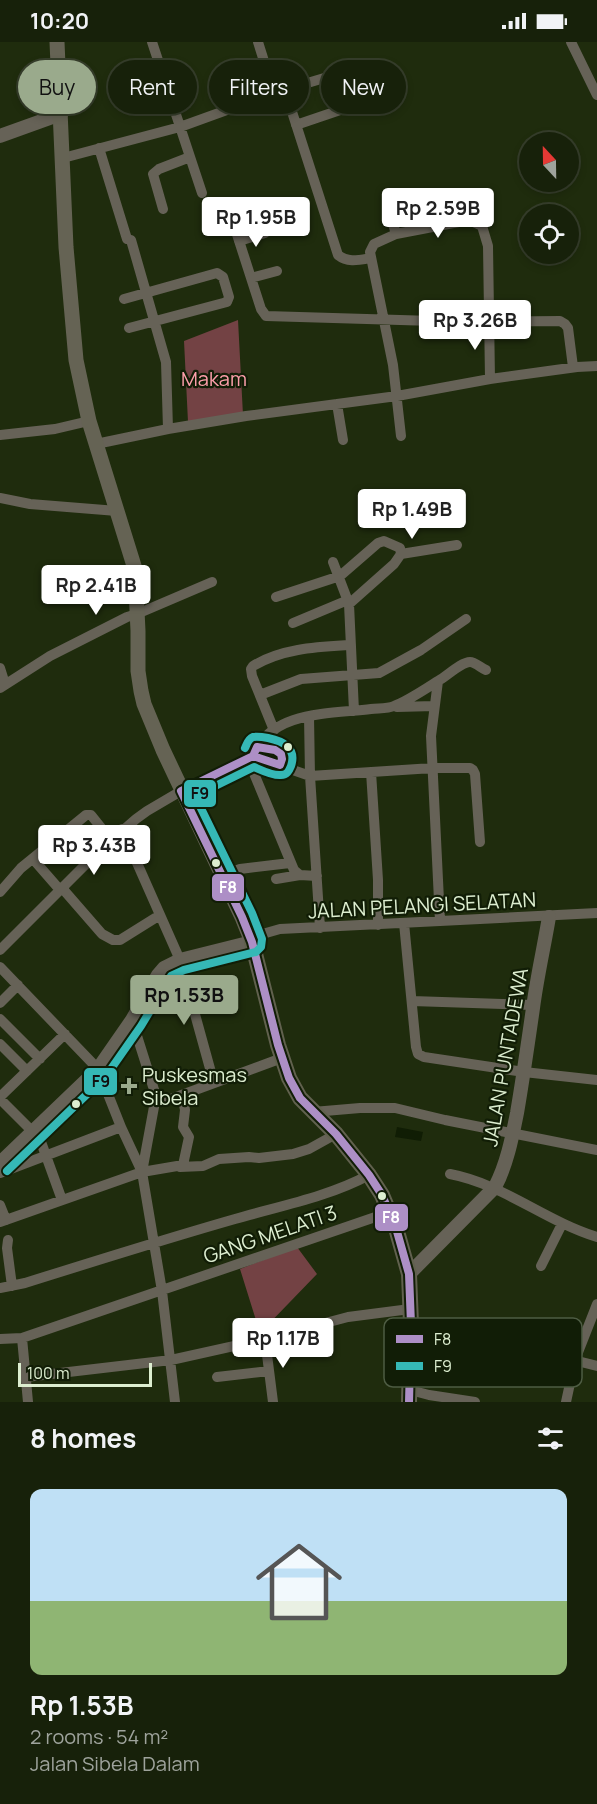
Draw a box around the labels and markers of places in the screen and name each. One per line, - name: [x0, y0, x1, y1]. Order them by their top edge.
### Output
- pin: Rp 2.59B: [376, 188, 500, 239]
- pin: Rp 1.95B: [194, 197, 318, 248]
- pin: Rp 3.26B: [413, 300, 537, 351]
- pin: Rp 1.49B: [350, 489, 474, 540]
- pin: Rp 2.41B: [34, 565, 158, 616]
- unlabelled marker: [282, 741, 294, 753]
- pin: Rp 3.43B: [32, 825, 156, 876]
- unlabelled marker: [210, 857, 222, 869]
- pin: Rp 1.53B: [122, 975, 246, 1026]
- place label: Puskesmas Sibela: [142, 1061, 247, 1111]
- marker: Puskesmas Sibela: [120, 1077, 138, 1095]
- unlabelled marker: [70, 1098, 82, 1110]
- unlabelled marker: [376, 1190, 388, 1202]
- pin: Rp 1.17B: [221, 1318, 345, 1369]

